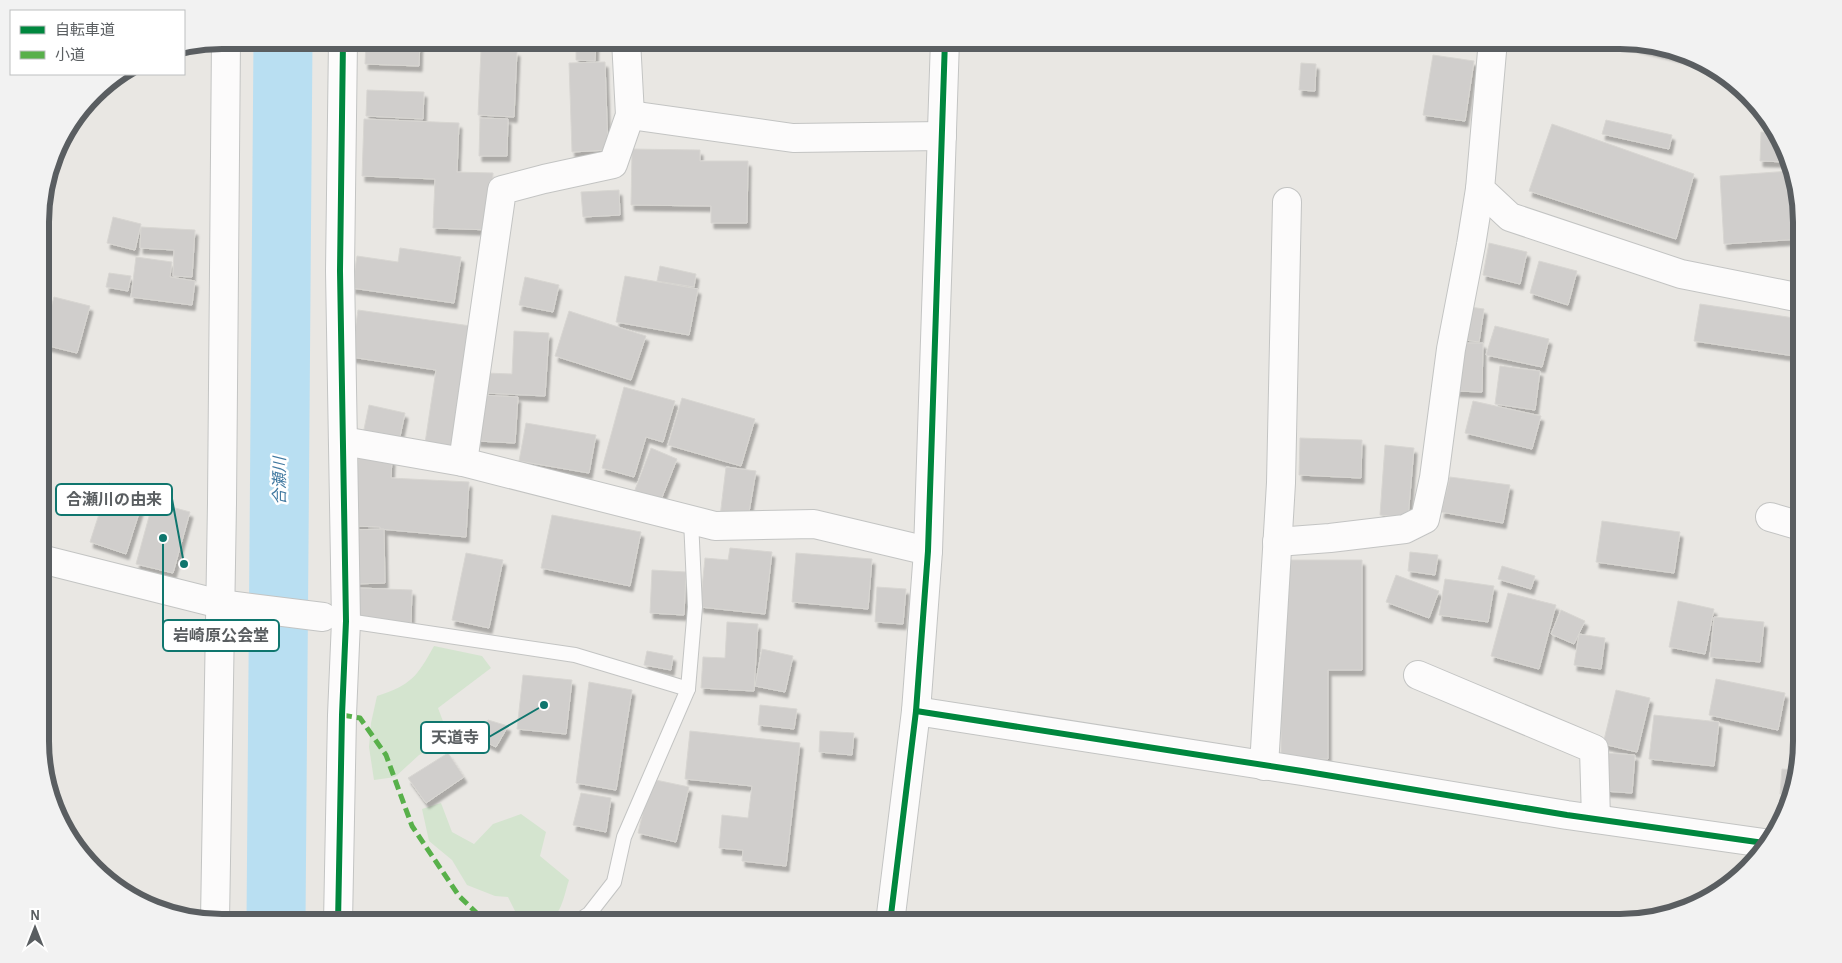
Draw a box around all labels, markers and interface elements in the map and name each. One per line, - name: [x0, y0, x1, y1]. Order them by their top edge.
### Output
- legend: [10, 10, 185, 75]
- text: 自転車道: [55, 22, 115, 38]
- text: 小道: [55, 47, 85, 63]
- water label: 合瀬川: [271, 455, 288, 505]
- callout: 合瀬川の由来: [56, 484, 172, 515]
- text: 合瀬川の由来: [66, 491, 162, 508]
- callout: 岩崎原公会堂: [163, 620, 279, 651]
- text: 岩崎原公会堂: [173, 627, 269, 644]
- callout: 天道寺: [421, 722, 489, 753]
- text: 天道寺: [431, 729, 479, 746]
- north arrow: [10, 903, 60, 953]
- text: N: [30, 909, 40, 923]

